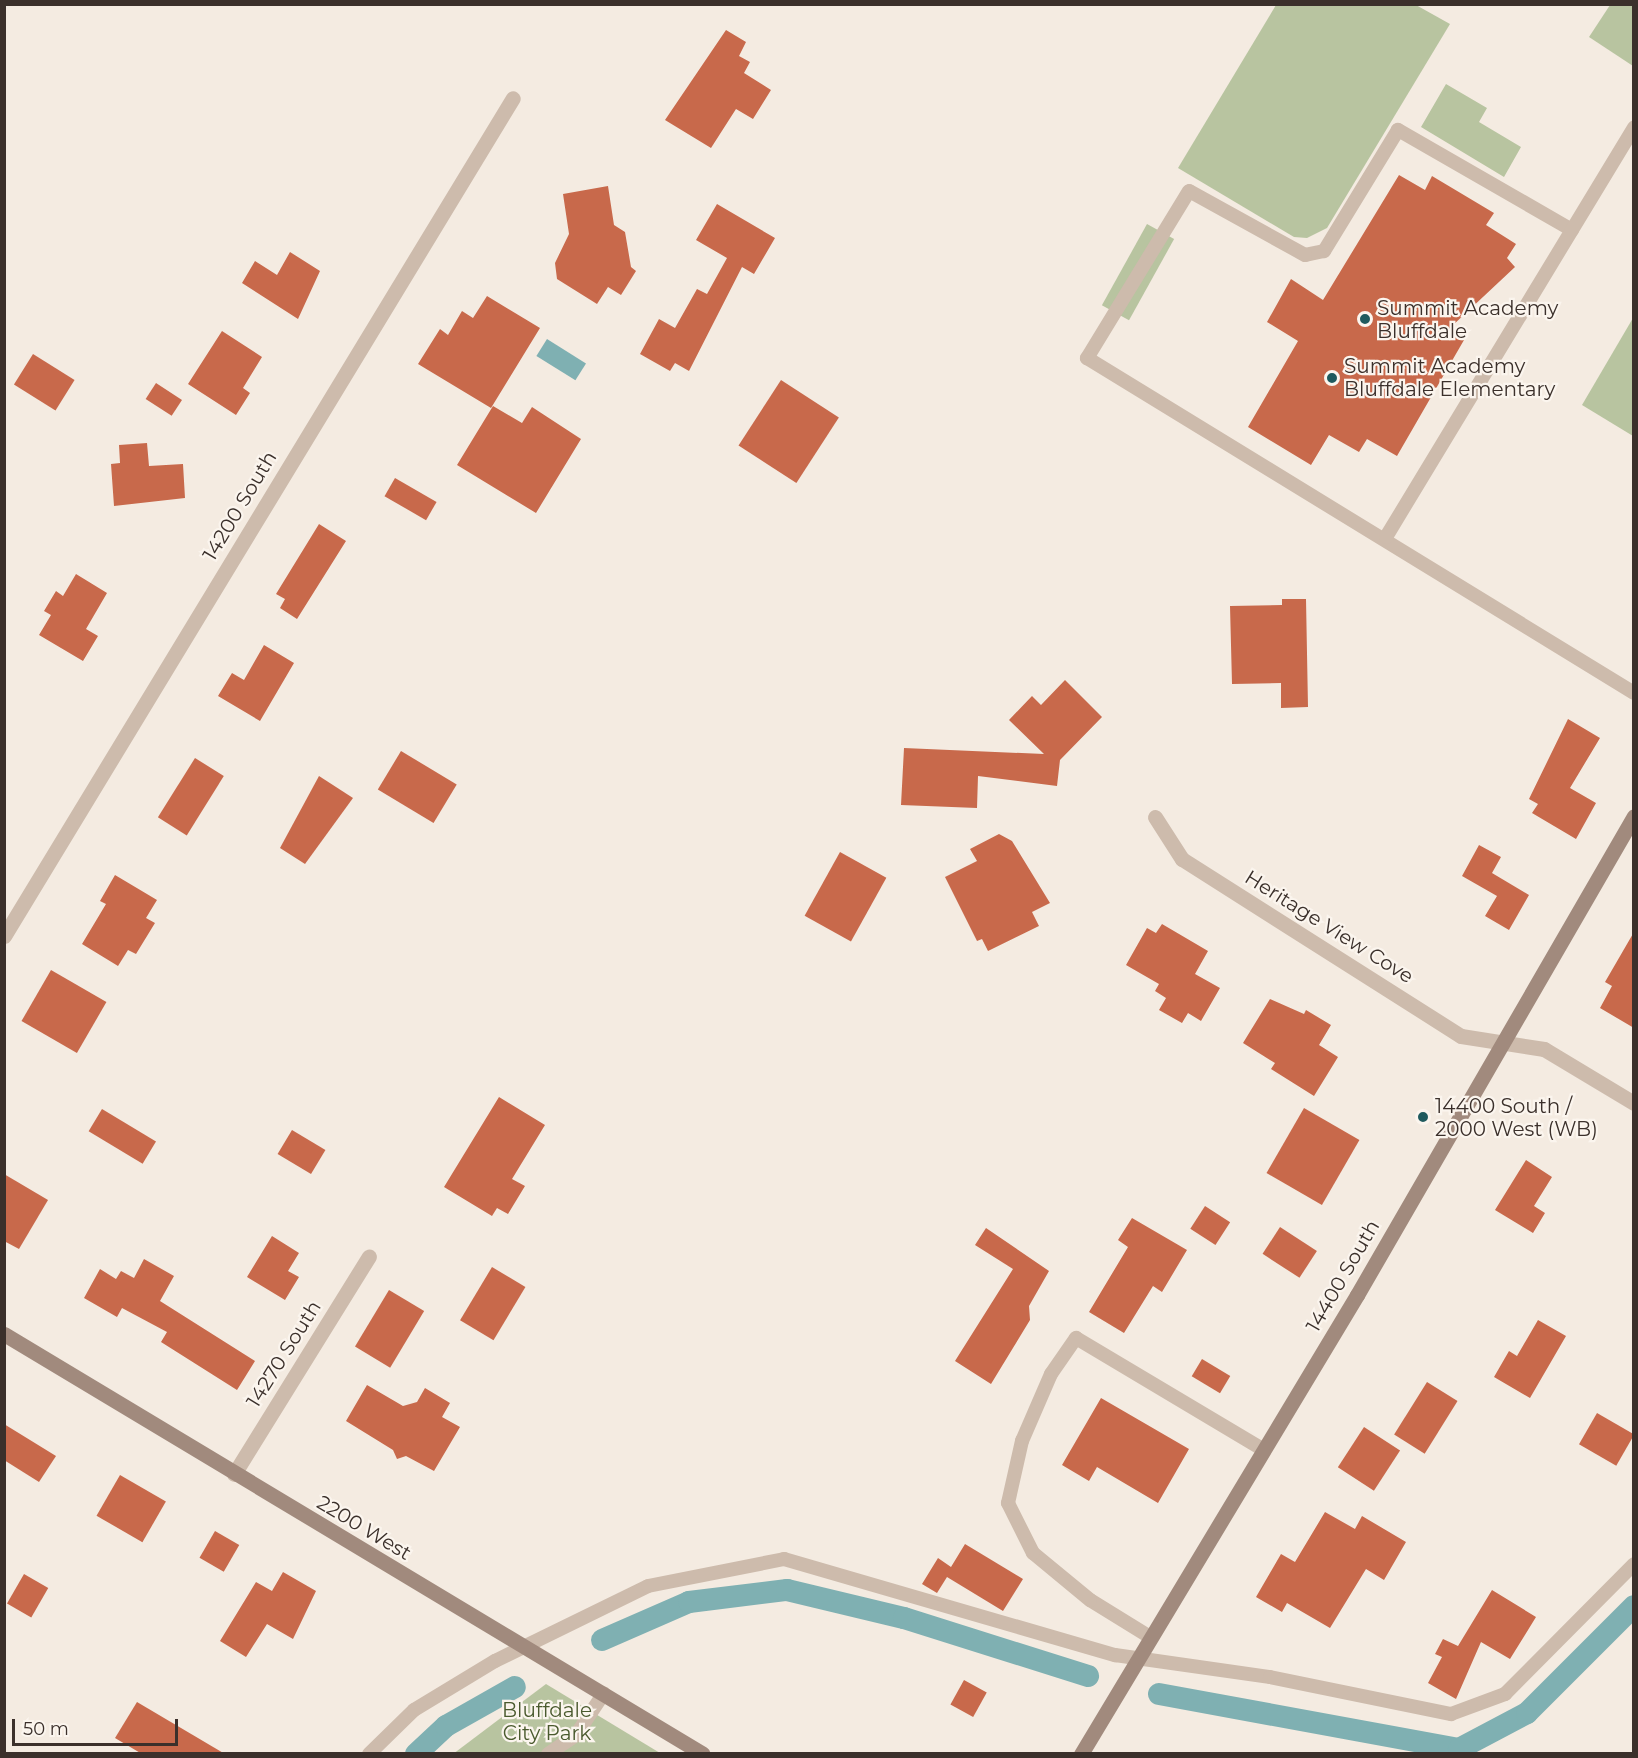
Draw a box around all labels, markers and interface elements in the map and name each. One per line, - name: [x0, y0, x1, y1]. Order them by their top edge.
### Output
- place label: Summit Academy Bluffdale: [1377, 296, 1558, 343]
- marker: Summit Academy Bluffdale: [1358, 312, 1372, 326]
- place label: Summit Academy Bluffdale Elementary: [1344, 354, 1555, 401]
- marker: Summit Academy Bluffdale Elementary: [1325, 371, 1339, 385]
- street label: 14200 South: [198, 447, 282, 565]
- street label: Heritage View Cove: [1240, 865, 1418, 989]
- place label: 14400 South / 2000 West (WB): [1435, 1094, 1598, 1141]
- marker: 14400 South / 2000 West (WB): [1416, 1110, 1430, 1124]
- street label: 14400 South: [1301, 1216, 1385, 1336]
- street label: 14270 South: [242, 1296, 326, 1412]
- street label: 2200 West: [313, 1491, 415, 1565]
- park label: Bluffdale City Park: [502, 1698, 592, 1745]
- scale bar: [15, 1707, 182, 1745]
- text: 50 m: [23, 1718, 69, 1740]

